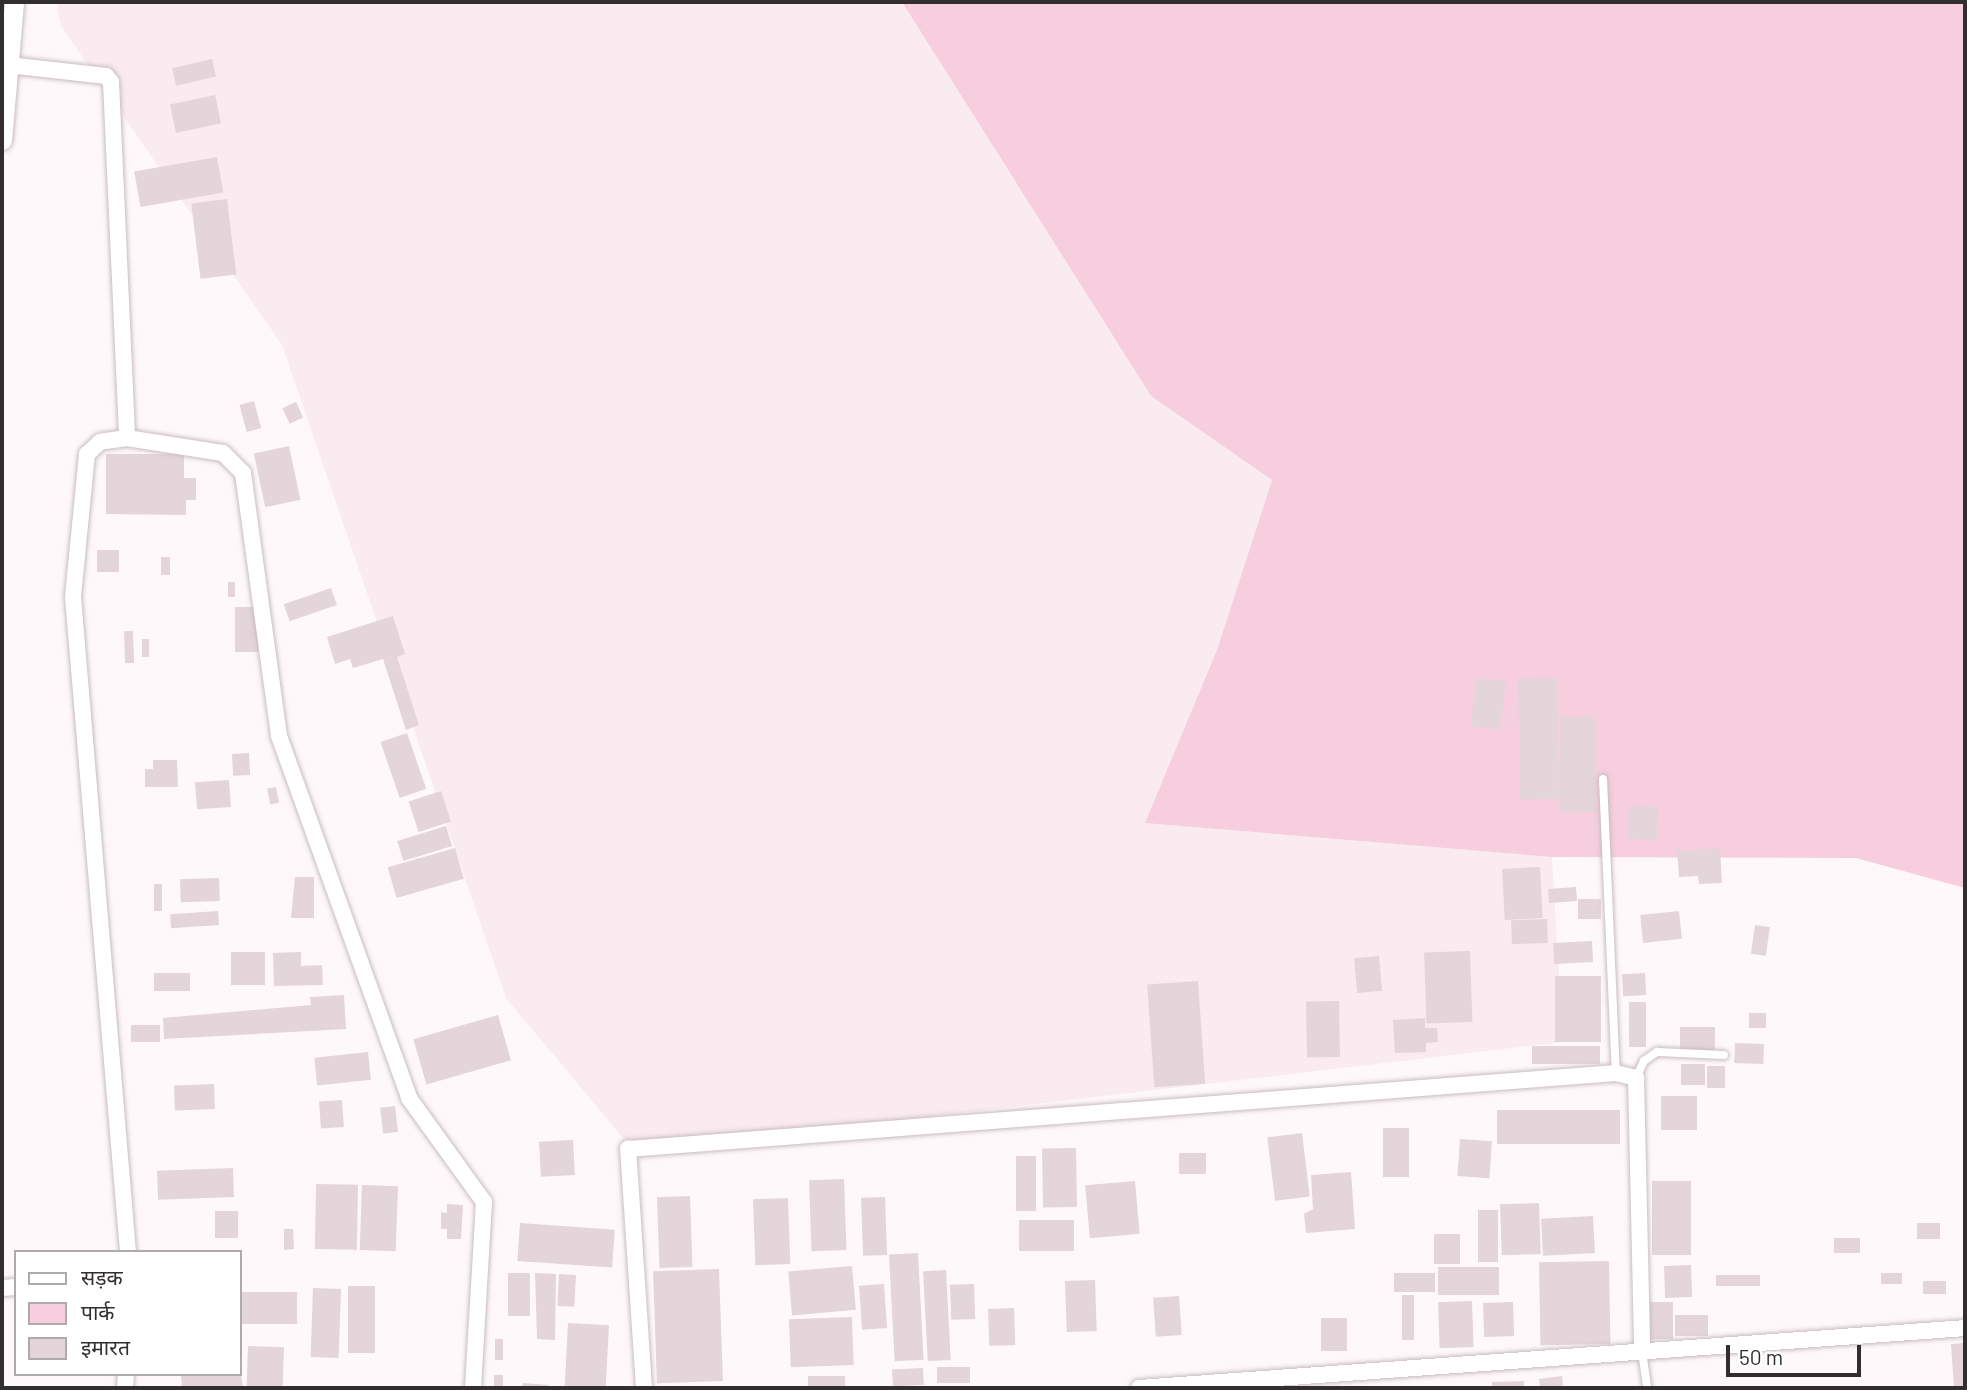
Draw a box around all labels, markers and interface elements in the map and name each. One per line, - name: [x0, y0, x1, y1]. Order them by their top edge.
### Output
- legend: [14, 1250, 242, 1376]
- text: सड़क: [81, 1264, 123, 1289]
- text: पार्क: [81, 1299, 115, 1324]
- scale bar: [1729, 1330, 1864, 1374]
- text: इमारत: [81, 1334, 130, 1359]
- text: 50 m: [1739, 1344, 1783, 1369]

